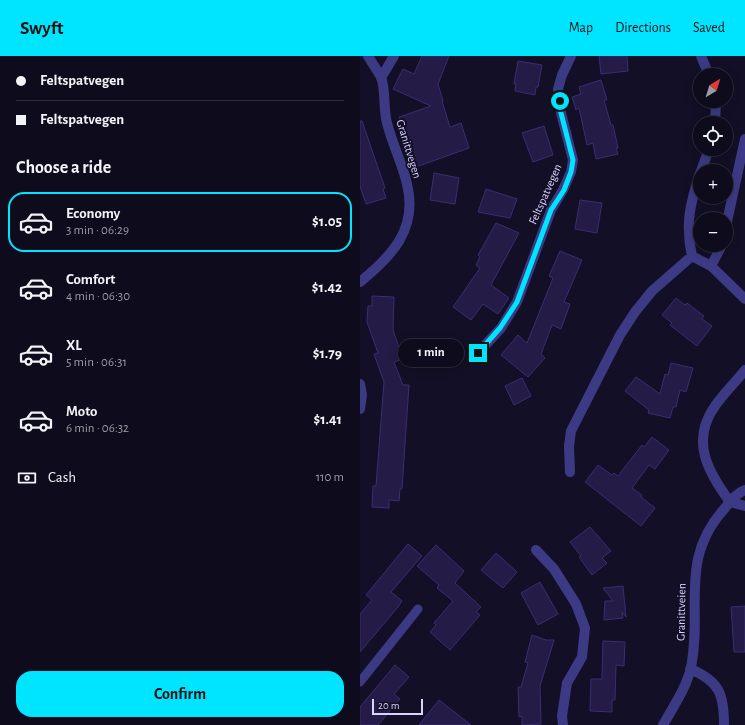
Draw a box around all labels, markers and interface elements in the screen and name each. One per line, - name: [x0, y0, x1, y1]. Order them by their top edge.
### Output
- text: Swyft: [20, 19, 64, 38]
- text: Map: [569, 21, 593, 35]
- text: Directions: [615, 21, 671, 35]
- text: Saved: [693, 21, 725, 35]
- north arrow: [693, 68, 733, 108]
- map controls: [693, 68, 733, 252]
- text: Feltspatvegen: [40, 73, 124, 88]
- route start: [551, 92, 569, 110]
- text: Feltspatvegen: [40, 112, 124, 127]
- button: locate: [693, 116, 733, 156]
- street label: Granittvegen: [394, 118, 424, 180]
- text: Choose a ride: [16, 159, 111, 177]
- street label: Feltspatvegen: [526, 162, 564, 226]
- button: +: [693, 164, 733, 204]
- icon: car: [18, 204, 54, 240]
- text: Economy: [66, 206, 120, 221]
- button: −: [693, 212, 733, 252]
- text: $1.05: [312, 214, 342, 229]
- text: 3 min · 06:29: [66, 224, 129, 237]
- icon: car: [18, 270, 54, 306]
- text: Comfort: [66, 272, 115, 287]
- text: $1.42: [312, 280, 342, 295]
- text: 4 min · 06:30: [66, 290, 130, 303]
- icon: car: [18, 336, 54, 372]
- text: XL: [66, 338, 82, 353]
- callout: 1 min: [398, 339, 464, 367]
- route end: [469, 344, 487, 362]
- text: $1.79: [313, 346, 342, 361]
- text: 1 min: [417, 346, 445, 359]
- text: 5 min · 06:31: [66, 356, 127, 369]
- icon: car: [18, 402, 54, 438]
- text: Moto: [66, 404, 98, 419]
- text: $1.41: [313, 412, 342, 427]
- text: 6 min · 06:32: [66, 422, 129, 435]
- icon: cash: [16, 467, 38, 489]
- text: Cash: [48, 470, 76, 485]
- text: 110 m: [316, 471, 344, 484]
- street label: Granittveien: [674, 583, 688, 641]
- button: Confirm: [16, 671, 344, 717]
- scale bar: [372, 697, 423, 716]
- text: 20 m: [378, 700, 399, 711]

